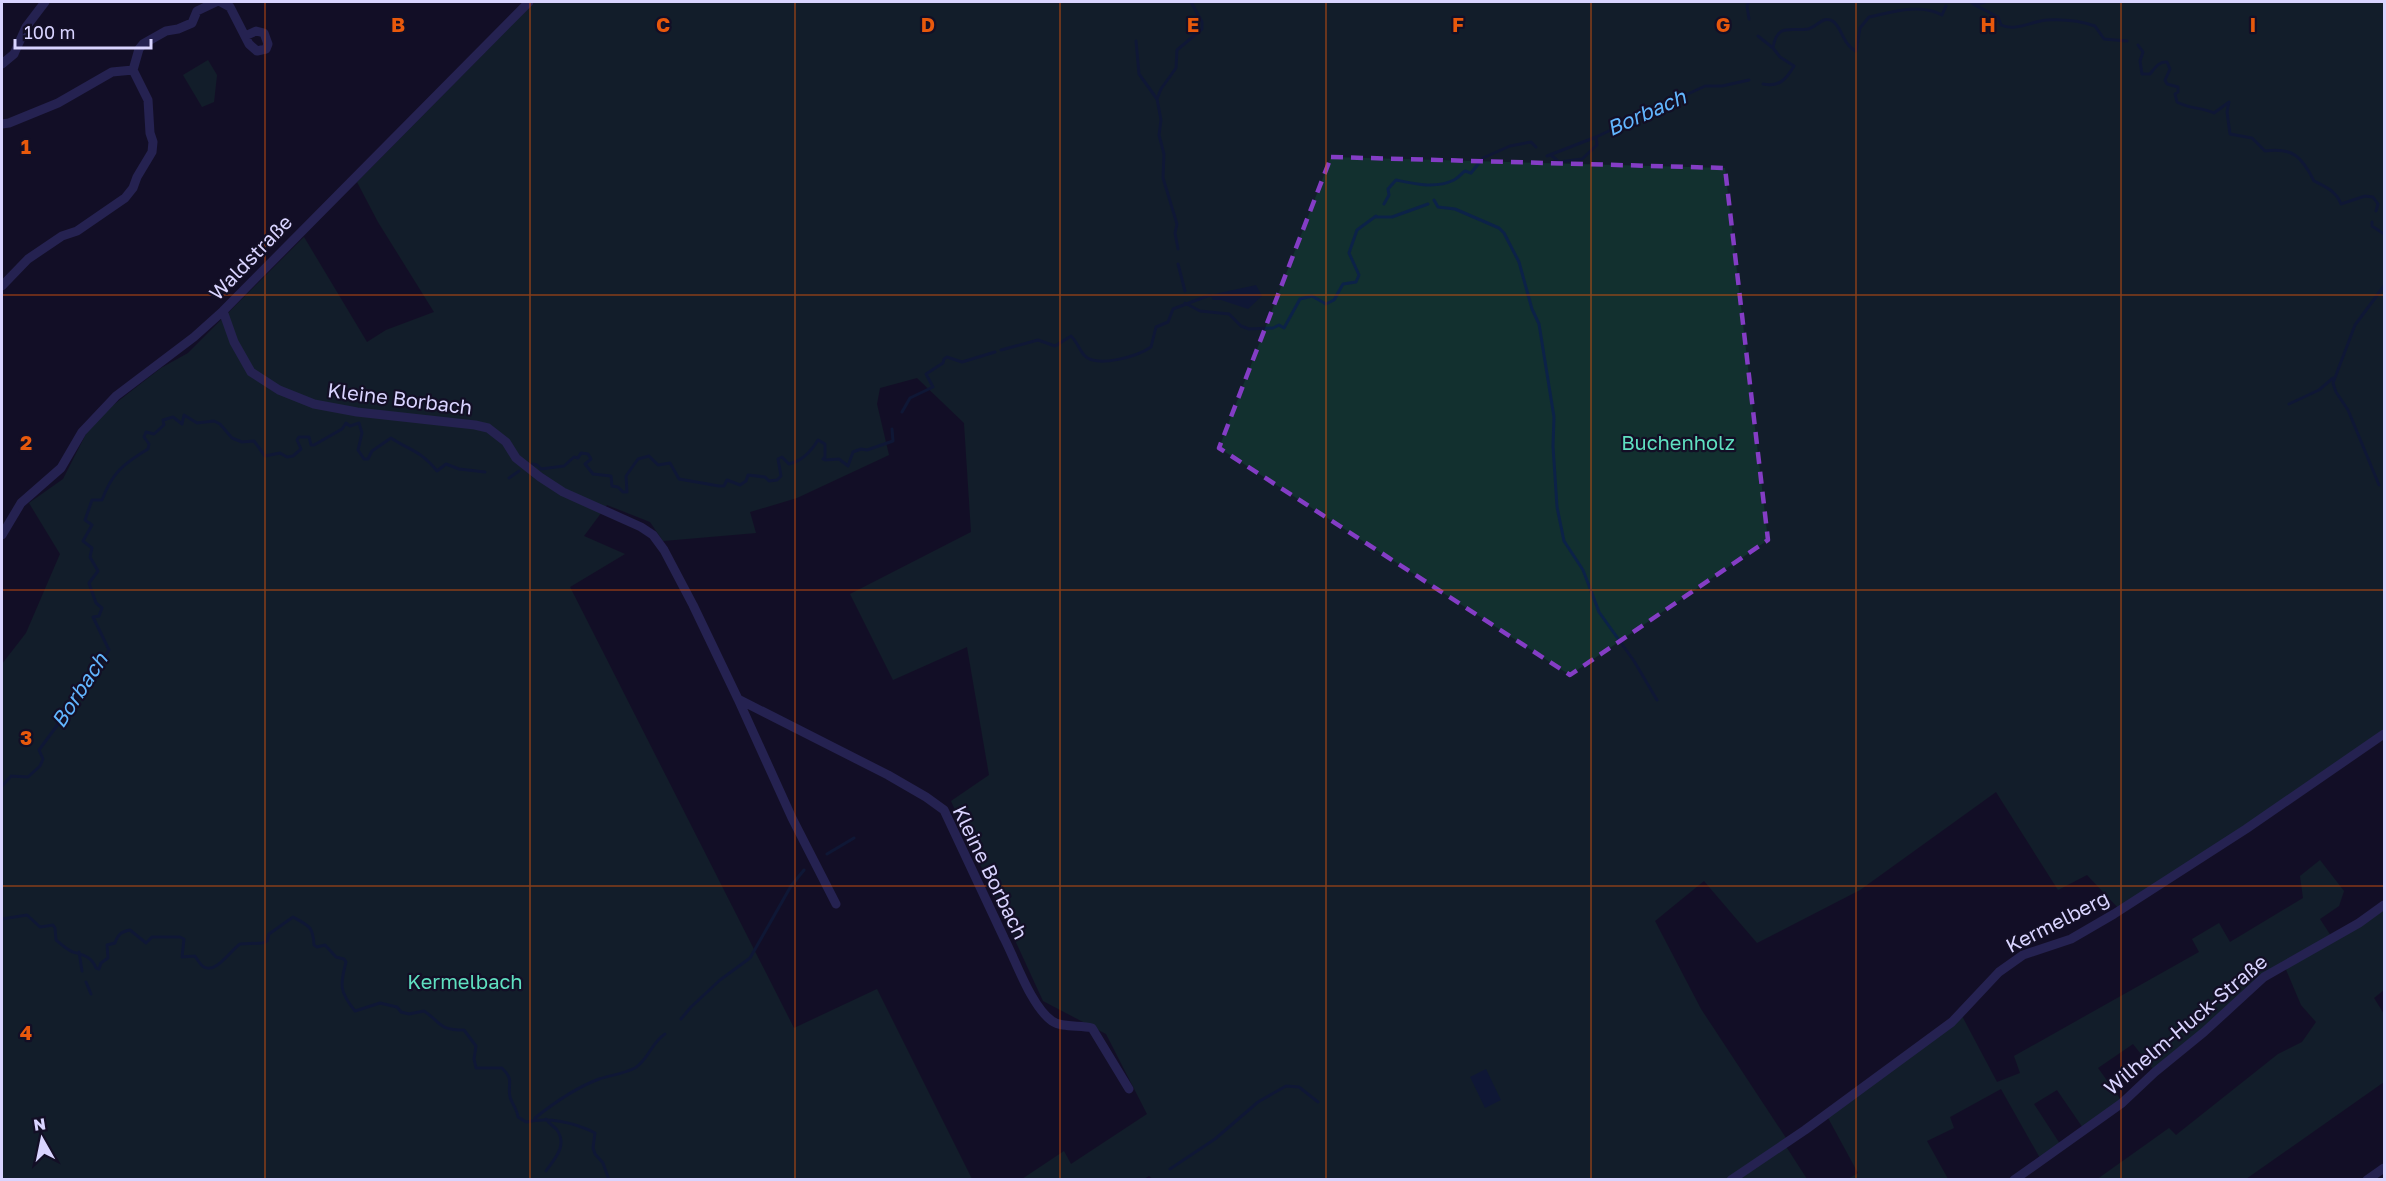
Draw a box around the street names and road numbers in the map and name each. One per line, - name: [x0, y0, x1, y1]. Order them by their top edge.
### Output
- street label: Waldstraße: [204, 209, 296, 305]
- street label: Kleine Borbach: [326, 377, 474, 419]
- street label: Kleine Borbach: [948, 801, 1034, 943]
- street label: Kermelberg: [2002, 885, 2112, 957]
- street label: Wilhelm-Huck-Straße: [2099, 949, 2271, 1099]

